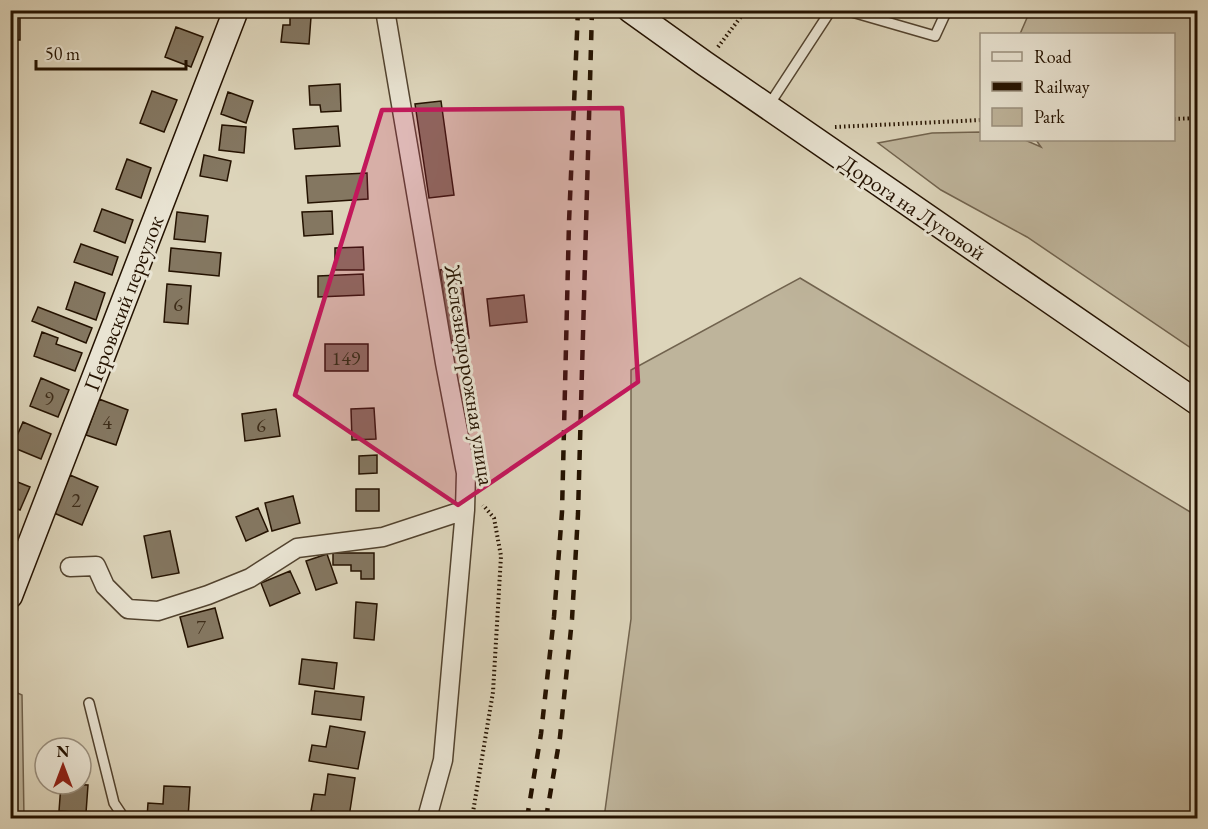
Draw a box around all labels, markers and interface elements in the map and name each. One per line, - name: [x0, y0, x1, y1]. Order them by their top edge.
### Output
- scale bar: [36, 33, 186, 71]
- legend: [980, 33, 1175, 141]
- text: 50 m: [45, 42, 80, 65]
- text: Road: [1034, 45, 1073, 68]
- text: Railway: [1034, 75, 1090, 98]
- text: Park: [1034, 105, 1065, 128]
- street label: Дорога на Луговой: [834, 148, 992, 267]
- street label: Перовский переулок: [77, 211, 170, 395]
- street label: Железнодорожная улица: [438, 262, 501, 488]
- house number: 6: [173, 291, 183, 317]
- house number: 149: [332, 345, 361, 371]
- house number: 9: [44, 385, 54, 411]
- house number: 4: [102, 409, 112, 435]
- house number: 6: [256, 412, 266, 438]
- house number: 2: [71, 487, 81, 513]
- house number: 7: [196, 614, 206, 640]
- north arrow: [33, 736, 93, 796]
- text: N: [57, 741, 70, 762]

